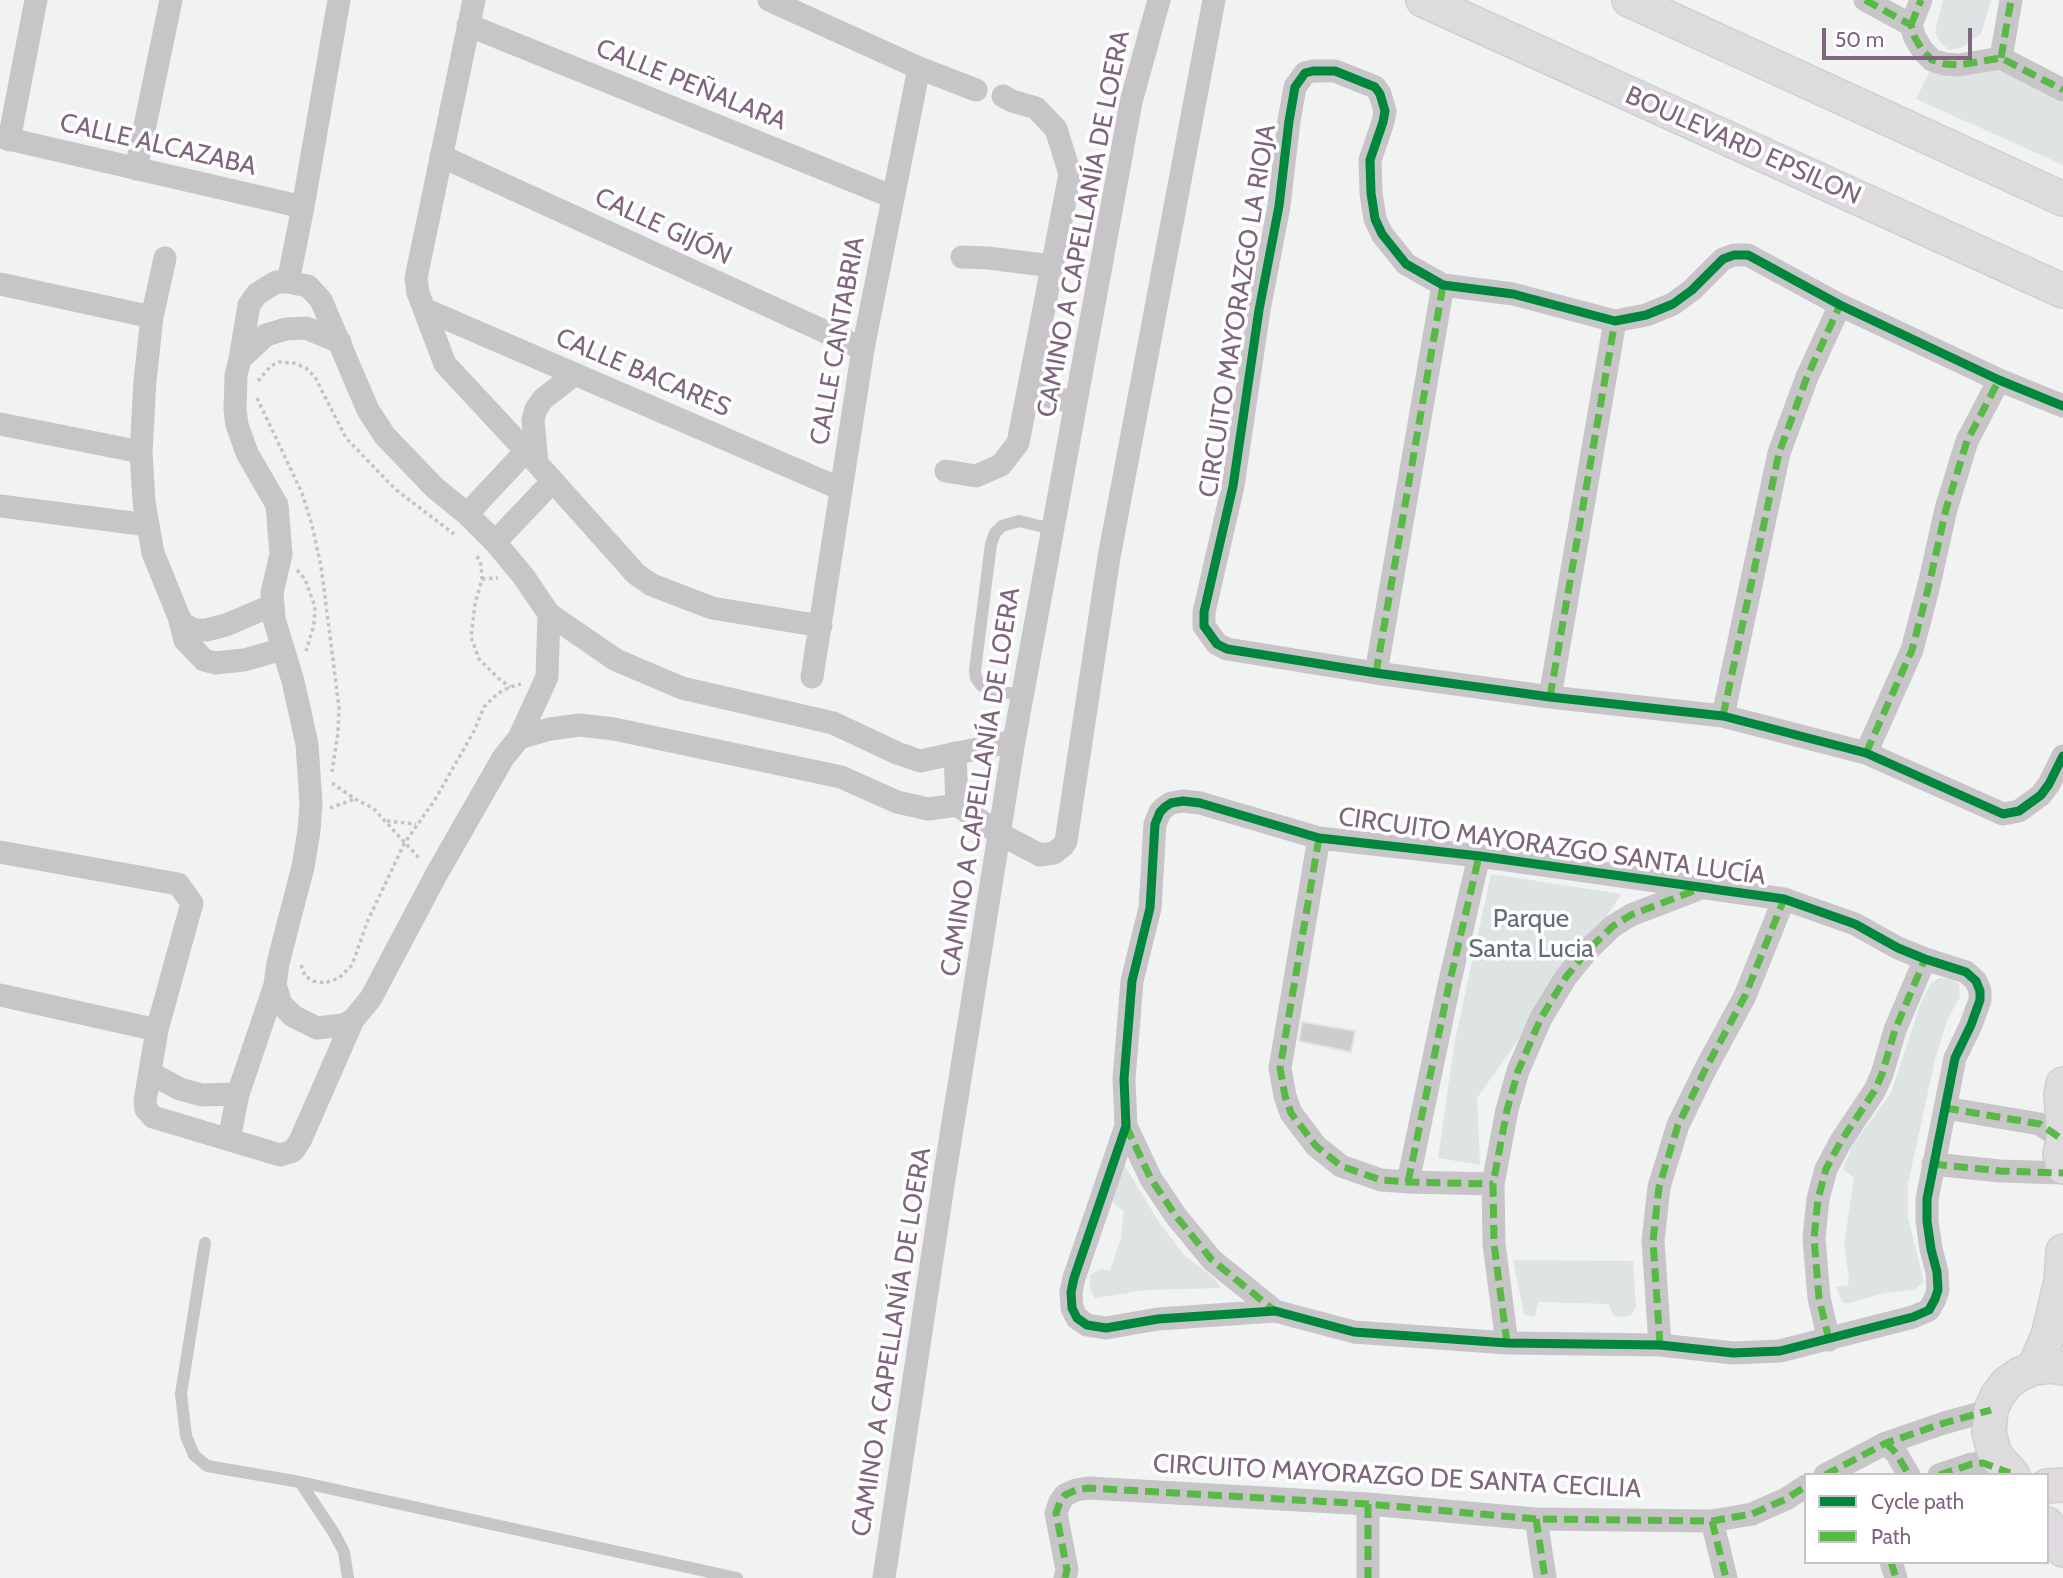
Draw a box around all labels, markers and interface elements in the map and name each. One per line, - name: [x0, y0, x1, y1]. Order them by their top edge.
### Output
- scale bar: [1825, 14, 1976, 58]
- text: 50 m: [1835, 27, 1884, 52]
- street label: CAMINO A CAPELLANÍA DE LOERA: [1031, 28, 1137, 420]
- street label: CALLE PEÑALARA: [591, 33, 791, 137]
- street label: BOULEVARD EPSILON: [1620, 80, 1866, 212]
- street label: CALLE ALCAZABA: [57, 107, 259, 183]
- street label: CIRCUITO MAYORAZGO LA RIOJA: [1193, 122, 1283, 500]
- street label: CALLE GIJÓN: [590, 182, 736, 272]
- street label: CALLE CANTABRIA: [804, 234, 872, 448]
- street label: CALLE BACARES: [551, 322, 735, 424]
- street label: CAMINO A CAPELLANÍA DE LOERA: [935, 585, 1027, 979]
- street label: CIRCUITO MAYORAZGO SANTA LUCÍA: [1336, 802, 1768, 892]
- park label: Parque Santa Lucia: [1468, 903, 1594, 964]
- street label: CAMINO A CAPELLANÍA DE LOERA: [846, 1145, 938, 1539]
- street label: CIRCUITO MAYORAZGO DE SANTA CECILIA: [1152, 1449, 1642, 1505]
- legend: [1804, 1473, 2049, 1564]
- text: Cycle path: [1871, 1489, 1964, 1514]
- text: Path: [1871, 1524, 1911, 1549]

